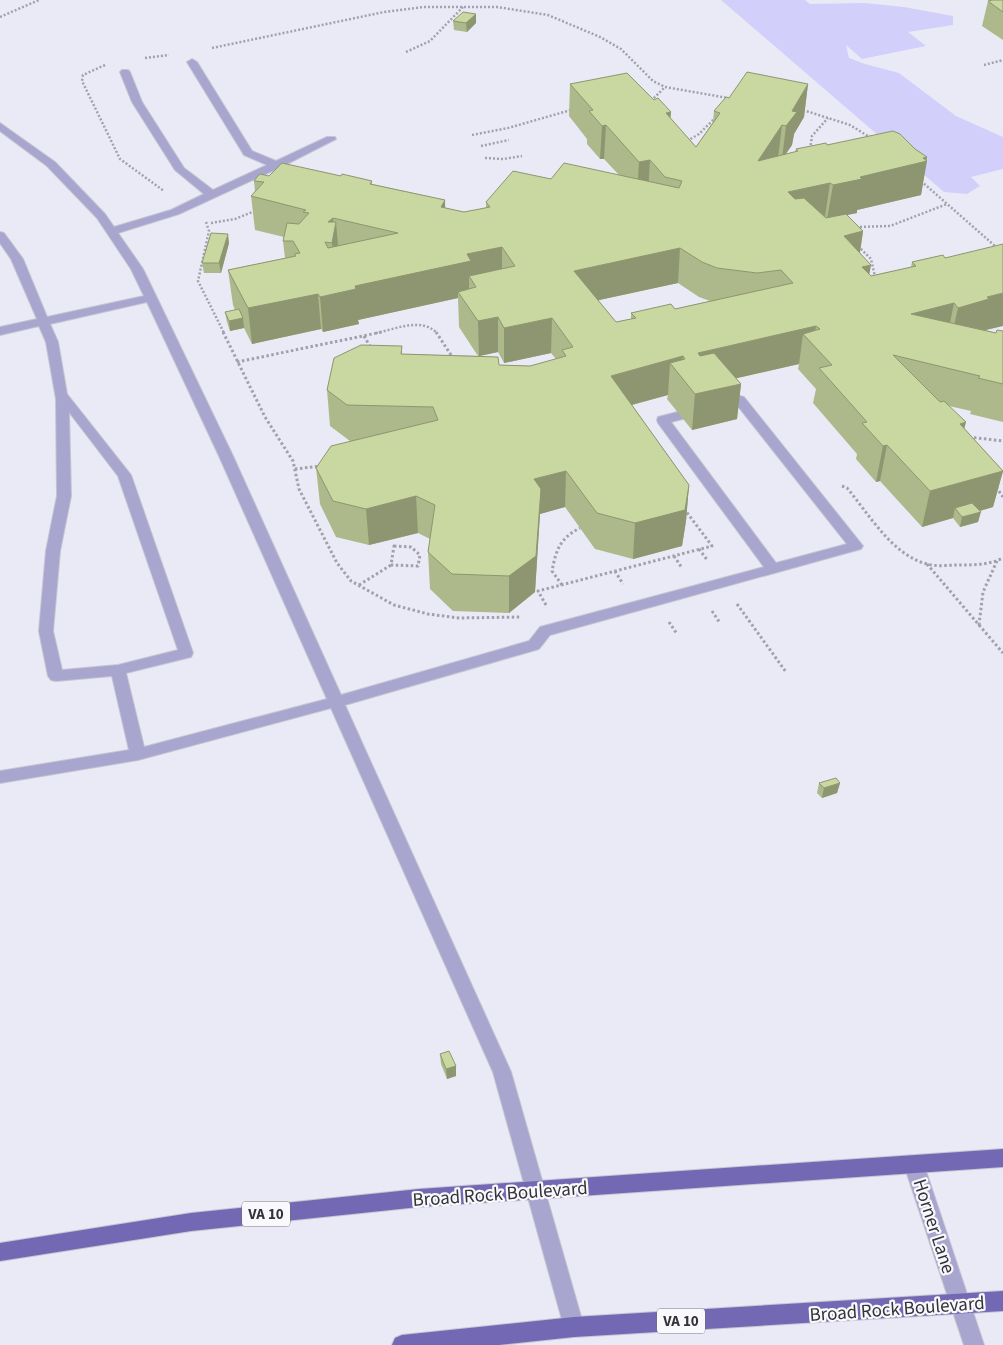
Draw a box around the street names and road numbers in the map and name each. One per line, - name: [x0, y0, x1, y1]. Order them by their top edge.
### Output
- street label: Broad Rock Boulevard: [412, 1175, 589, 1214]
- street label: Horner Lane: [906, 1176, 962, 1277]
- road number: VA 10: [242, 1202, 290, 1226]
- street label: Broad Rock Boulevard: [809, 1290, 986, 1329]
- road number: VA 10: [657, 1308, 705, 1334]

